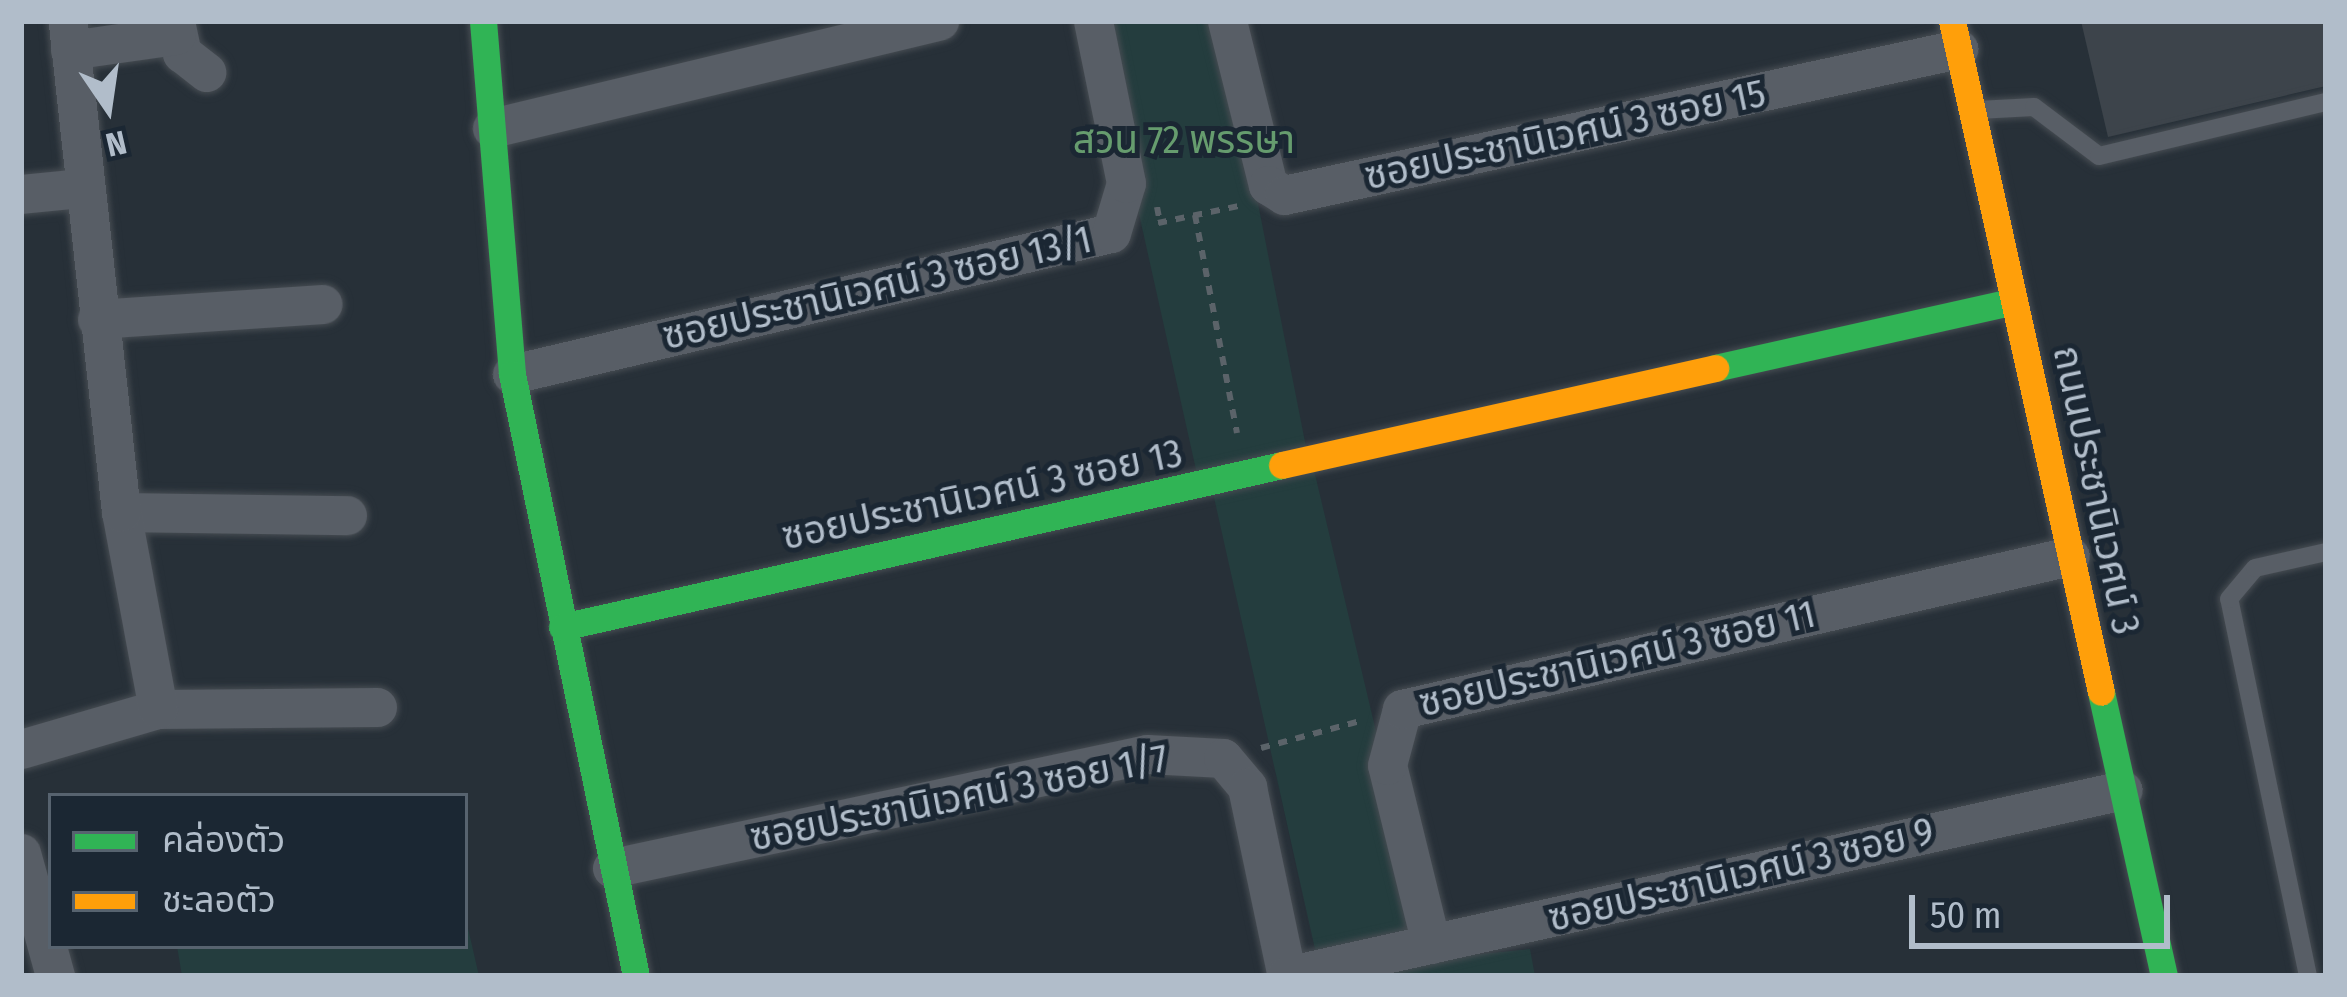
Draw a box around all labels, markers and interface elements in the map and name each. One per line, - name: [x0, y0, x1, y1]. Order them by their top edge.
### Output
- north arrow: [48, 48, 168, 168]
- street label: ซอยประชานิเวศน์ 3 ซอย 15: [1360, 70, 1770, 200]
- park label: สวน 72 พรรษา: [1073, 117, 1295, 163]
- text: N: [102, 121, 130, 165]
- street label: ซอยประชานิเวศน์ 3 ซอย 13/1: [658, 216, 1096, 360]
- street label: ถนนประชานิเวศน์ 3: [2043, 341, 2149, 639]
- street label: ซอยประชานิเวศน์ 3 ซอย 13: [778, 430, 1186, 560]
- street label: ซอยประชานิเวศน์ 3 ซอย 11: [1414, 591, 1820, 727]
- street label: ซอยประชานิเวศน์ 3 ซอย 1/7: [746, 735, 1172, 861]
- legend: [48, 793, 468, 949]
- street label: ซอยประชานิเวศน์ 3 ซอย 9: [1544, 808, 1938, 942]
- text: คล่องตัว: [162, 818, 285, 862]
- scale bar: [1915, 871, 2176, 945]
- text: ชะลอตัว: [162, 878, 276, 922]
- text: 50 m: [1930, 894, 2001, 938]

